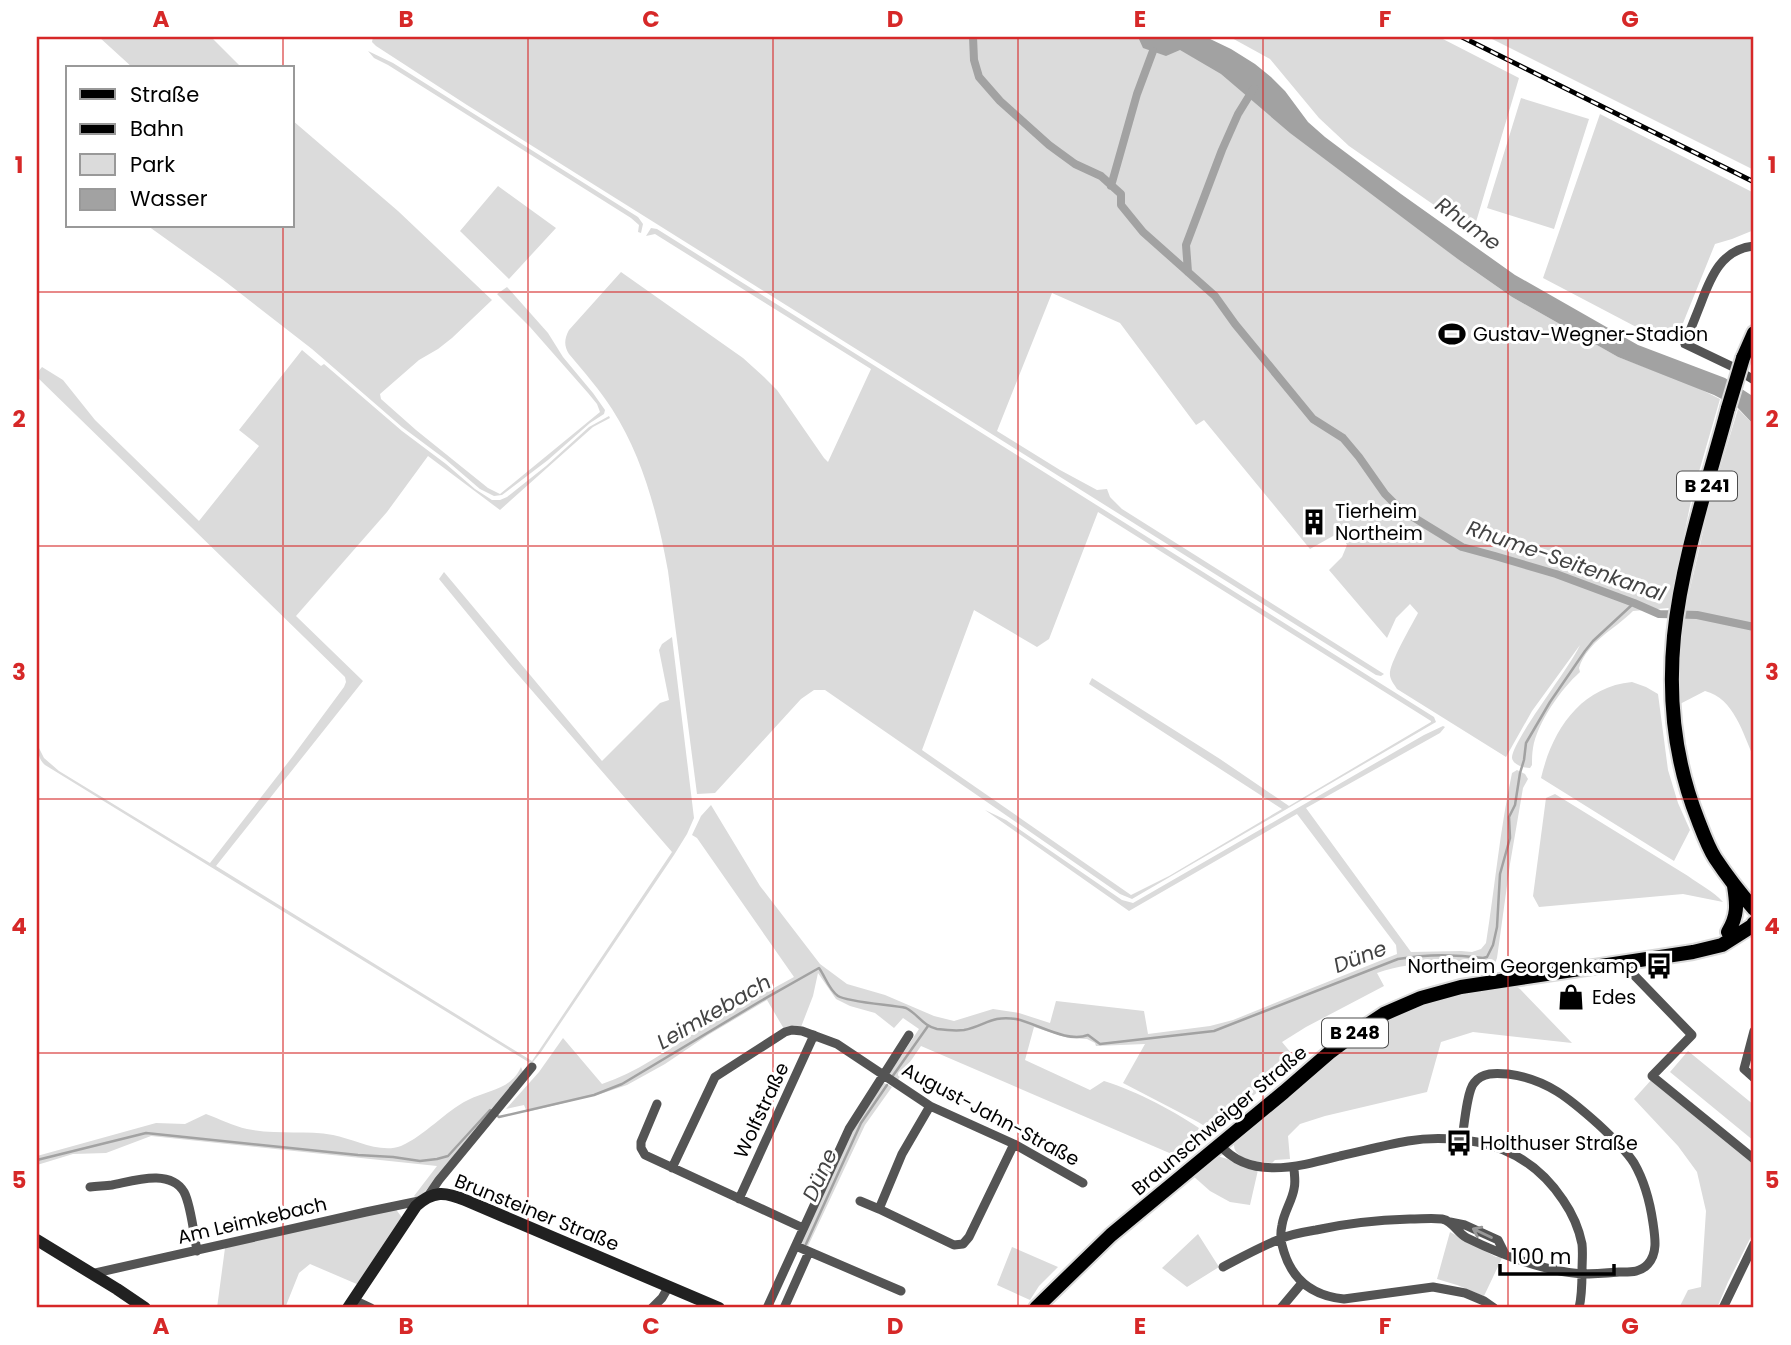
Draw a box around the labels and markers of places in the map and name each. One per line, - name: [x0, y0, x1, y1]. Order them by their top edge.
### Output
- sports icon: Gustav-Wegner-Stadion: [1437, 319, 1467, 349]
- place label: Gustav-Wegner-Stadion: [1473, 321, 1708, 348]
- place label: Tierheim Northeim: [1335, 498, 1423, 547]
- building icon: Tierheim Northeim: [1299, 507, 1329, 537]
- bus stop icon: Northeim Georgenkamp: [1644, 951, 1674, 981]
- place label: Northeim Georgenkamp: [1408, 953, 1638, 980]
- shop icon: Edes: [1556, 982, 1586, 1012]
- place label: Edes: [1592, 984, 1636, 1011]
- bus stop icon: Holthuser Straße: [1444, 1128, 1474, 1158]
- place label: Holthuser Straße: [1480, 1130, 1638, 1157]

